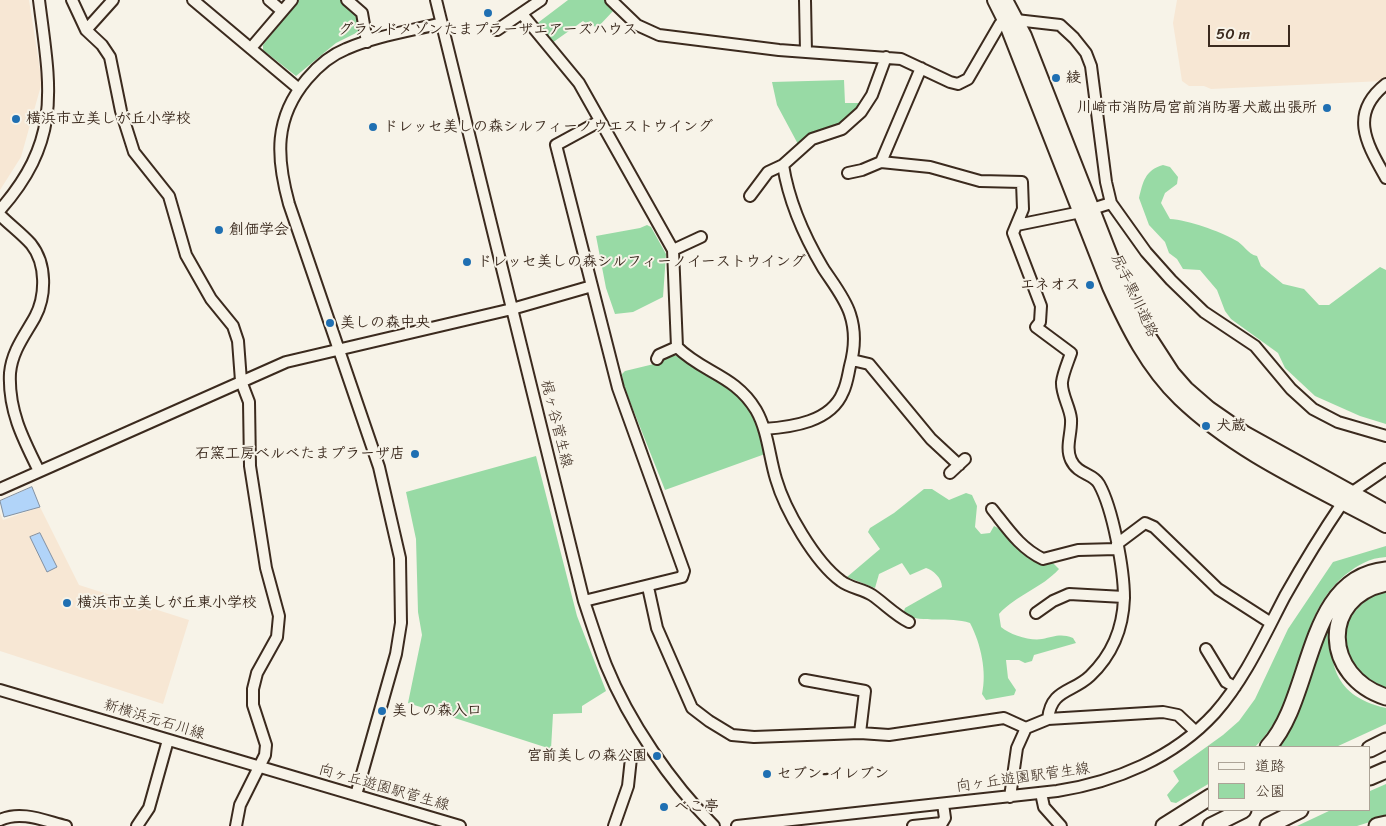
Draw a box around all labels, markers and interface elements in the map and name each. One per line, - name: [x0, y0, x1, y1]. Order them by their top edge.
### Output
- marker: グランドメゾンたまプラーザエアーズハウス: [482, 7, 494, 19]
- scale bar: [1211, 15, 1294, 47]
- place label: グランドメゾンたまプラーザエアーズハウス: [338, 21, 638, 39]
- text: 50 m: [1216, 21, 1250, 47]
- place label: 綾: [1066, 69, 1081, 87]
- marker: 綾: [1050, 72, 1062, 84]
- place label: 川崎市消防局宮前消防署犬蔵出張所: [1077, 99, 1317, 117]
- marker: 川崎市消防局宮前消防署犬蔵出張所: [1321, 102, 1333, 114]
- place label: 横浜市立美しが丘小学校: [26, 110, 191, 128]
- marker: 横浜市立美しが丘小学校: [10, 113, 22, 125]
- place label: ドレッセ美しの森シルフィーノウエストウイング: [383, 118, 713, 136]
- marker: ドレッセ美しの森シルフィーノウエストウイング: [367, 121, 379, 133]
- place label: 創価学会: [229, 221, 289, 239]
- marker: 創価学会: [213, 224, 225, 236]
- street label: 尻手黒川道路: [1107, 251, 1161, 341]
- place label: ドレッセ美しの森シルフィーノイーストウイング: [477, 253, 806, 271]
- marker: ドレッセ美しの森シルフィーノイーストウイング: [461, 256, 473, 268]
- place label: エネオス: [1020, 276, 1080, 294]
- marker: エネオス: [1084, 279, 1096, 291]
- place label: 美しの森中央: [340, 314, 430, 332]
- marker: 美しの森中央: [324, 317, 336, 329]
- street label: 梶ヶ谷菅生線: [536, 378, 576, 470]
- place label: 犬蔵: [1216, 417, 1246, 435]
- marker: 犬蔵: [1200, 420, 1212, 432]
- place label: 石窯工房ベルベたまプラーザ店: [195, 445, 405, 463]
- marker: 石窯工房ベルベたまプラーザ店: [409, 448, 421, 460]
- place label: 横浜市立美しが丘東小学校: [77, 594, 257, 612]
- marker: 横浜市立美しが丘東小学校: [61, 597, 73, 609]
- street label: 新横浜元石川線: [101, 696, 207, 744]
- place label: 美しの森入口: [392, 702, 482, 720]
- marker: 美しの森入口: [376, 705, 388, 717]
- legend: [1208, 746, 1371, 811]
- place label: 宮前美しの森公園: [527, 747, 647, 765]
- marker: 宮前美しの森公園: [651, 750, 663, 762]
- text: 道路: [1255, 753, 1285, 779]
- street label: 向ヶ丘遊園駅菅生線: [955, 760, 1091, 796]
- street label: 向ヶ丘遊園駅菅生線: [317, 761, 451, 815]
- place label: セブン-イレブン: [777, 765, 889, 783]
- marker: セブン-イレブン: [761, 768, 773, 780]
- text: 公園: [1255, 778, 1285, 804]
- place label: べこ亭: [674, 798, 719, 816]
- marker: べこ亭: [658, 801, 670, 813]

